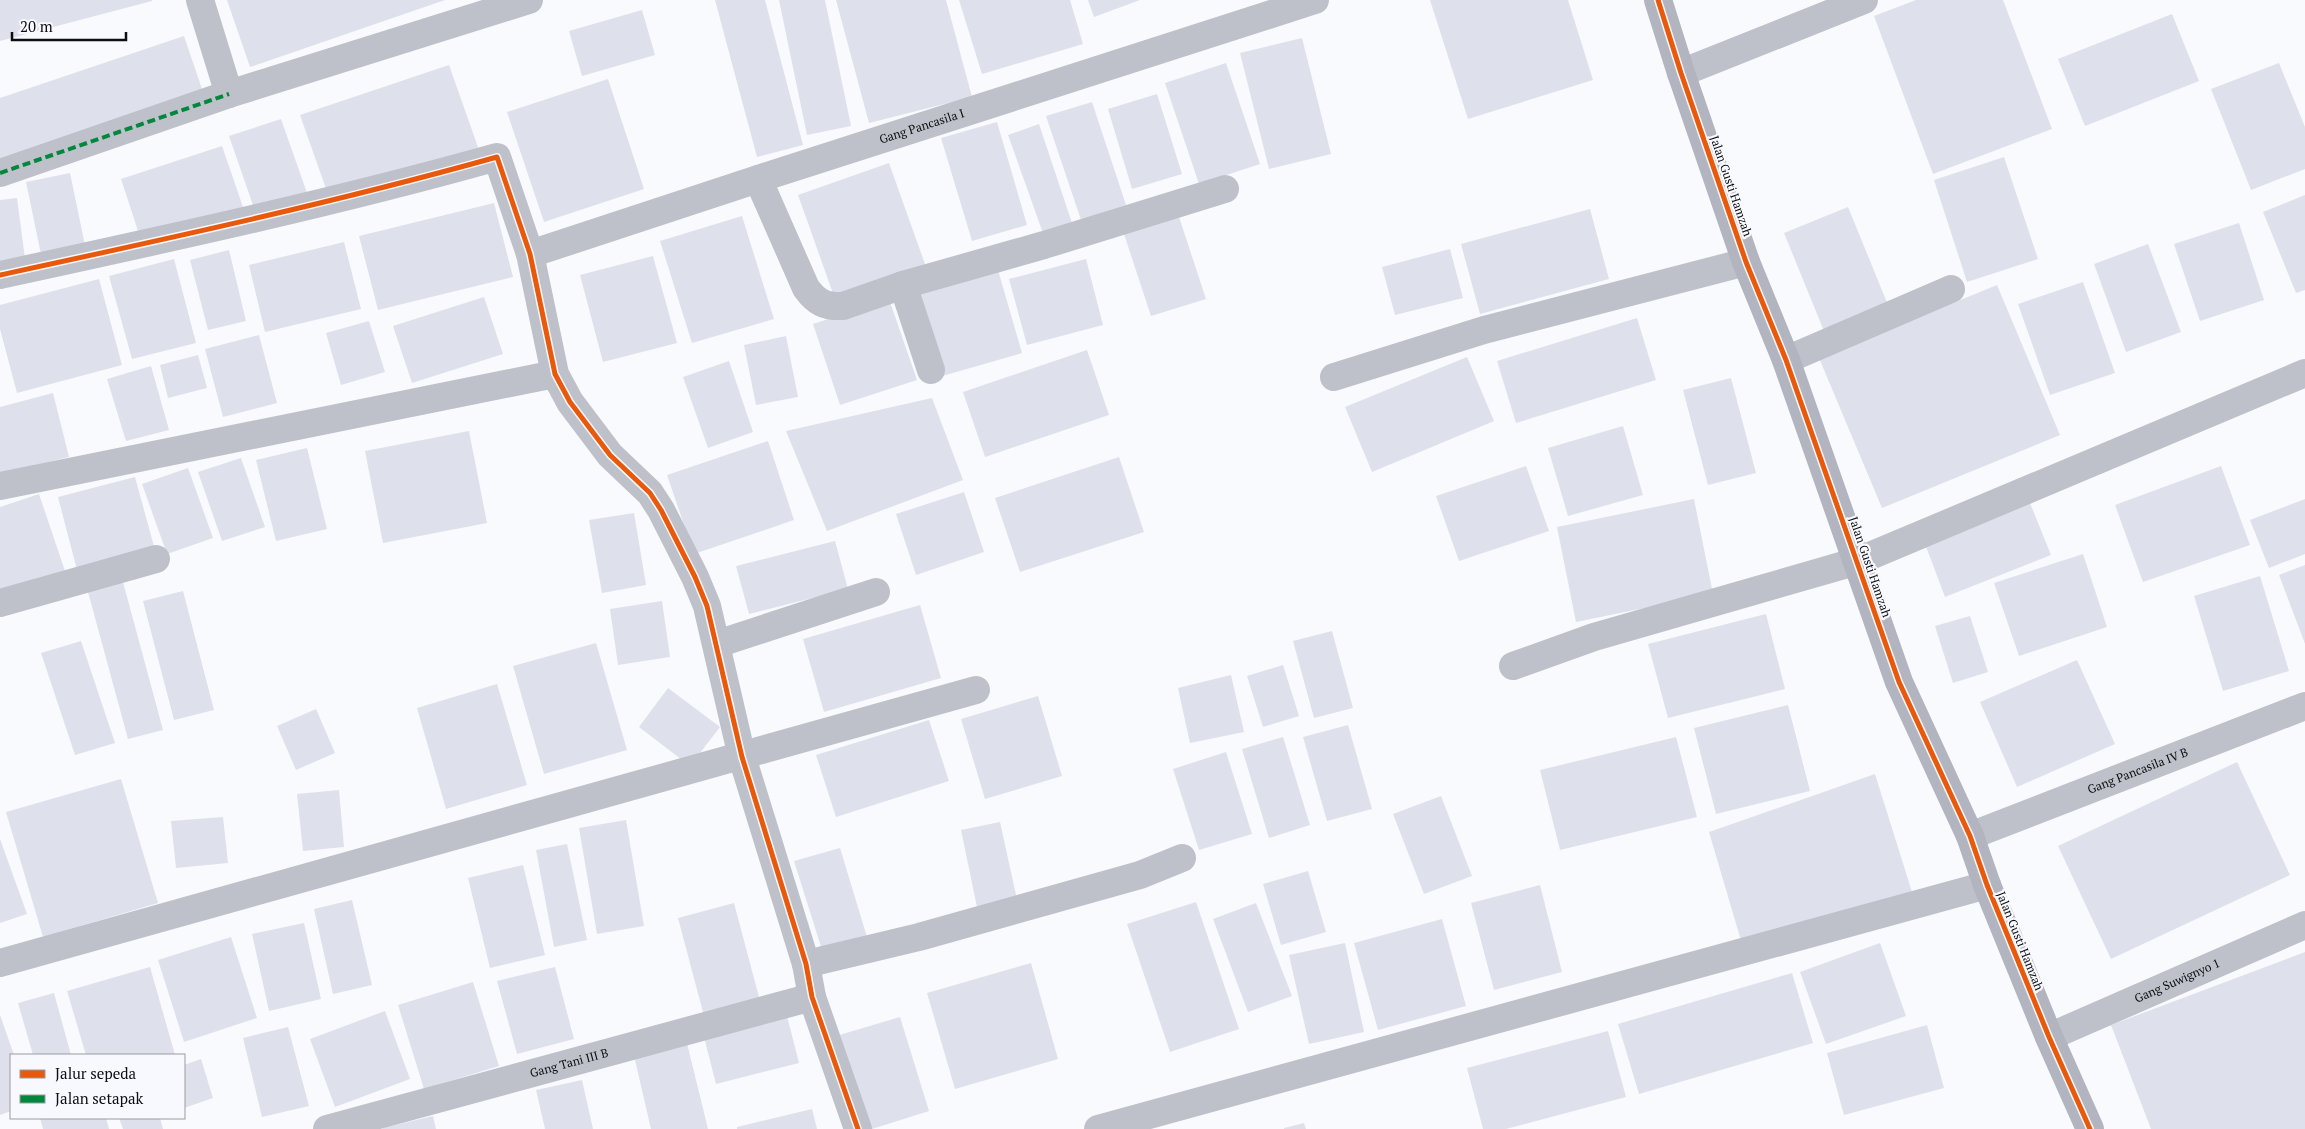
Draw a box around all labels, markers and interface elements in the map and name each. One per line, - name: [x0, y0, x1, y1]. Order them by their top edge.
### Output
- scale bar: [12, 10, 126, 42]
- text: 20 m: [20, 16, 53, 36]
- street label: Gang Pancasila I: [877, 105, 966, 147]
- street label: Jalan Gusti Hamzah: [1707, 134, 1756, 238]
- street label: Jalan Gusti Hamzah: [1846, 515, 1895, 619]
- street label: Gang Pancasila IV B: [2085, 744, 2190, 797]
- street label: Jalan Gusti Hamzah: [1994, 889, 2047, 992]
- street label: Gang Suwignyo 1: [2132, 955, 2222, 1006]
- street label: Gang Tani III B: [528, 1045, 610, 1080]
- legend: [10, 1054, 185, 1119]
- text: Jalur sepeda: [55, 1063, 137, 1083]
- text: Jalan setapak: [55, 1088, 144, 1108]

